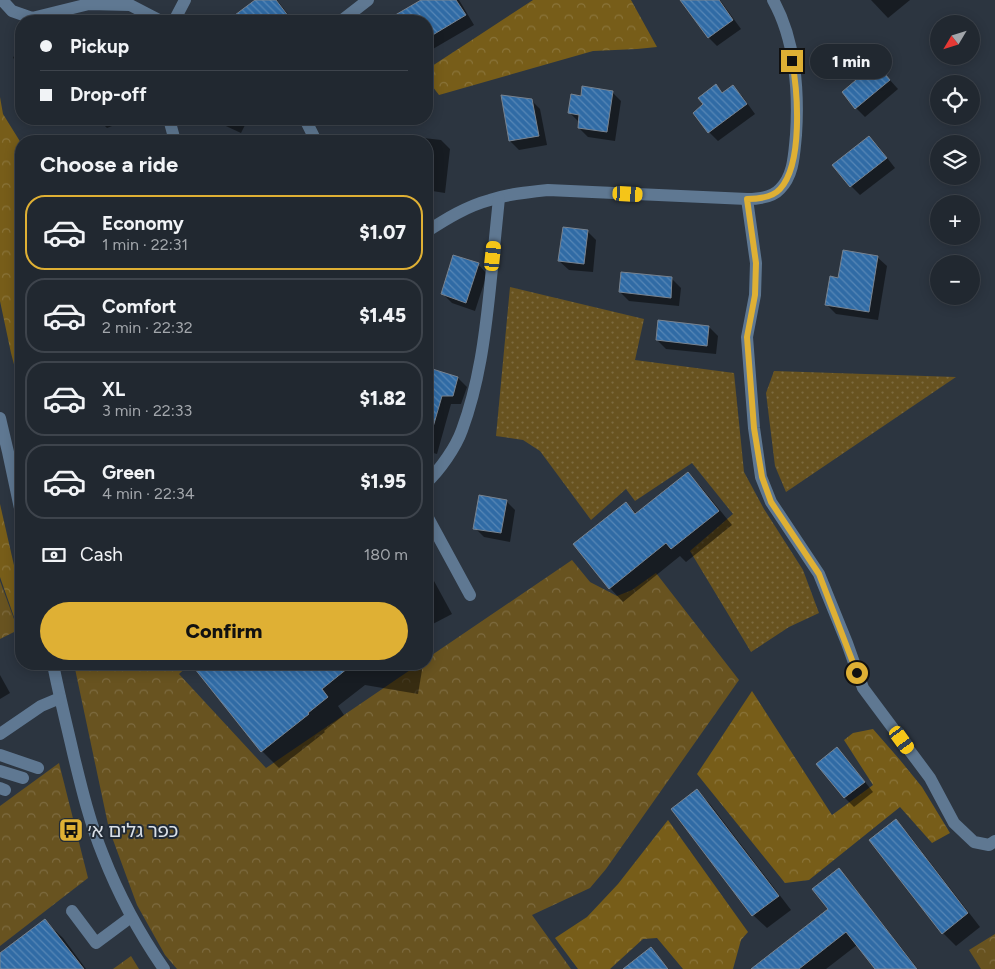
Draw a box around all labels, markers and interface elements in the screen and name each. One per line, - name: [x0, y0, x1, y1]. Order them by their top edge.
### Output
- north arrow: [930, 15, 980, 65]
- map controls: [930, 15, 980, 305]
- text: Pickup: [70, 35, 129, 58]
- callout: 1 min: [810, 44, 892, 78]
- route end: [781, 50, 803, 72]
- text: 1 min: [832, 52, 870, 71]
- button: locate: [930, 75, 980, 125]
- text: Drop-off: [70, 83, 147, 106]
- button: layers: [930, 135, 980, 185]
- text: Choose a ride: [40, 151, 178, 178]
- car: [612, 186, 643, 202]
- button: +: [930, 195, 980, 245]
- icon: car: [42, 210, 87, 255]
- text: Economy: [102, 212, 184, 235]
- text: $1.07: [359, 221, 406, 244]
- text: 1 min · 22:31: [102, 235, 188, 254]
- car: [483, 240, 502, 272]
- button: −: [930, 255, 980, 305]
- icon: car: [42, 293, 87, 338]
- text: Comfort: [102, 295, 177, 318]
- text: $1.45: [359, 304, 406, 327]
- text: 2 min · 22:32: [102, 318, 193, 337]
- icon: car: [42, 376, 87, 421]
- text: XL: [102, 378, 125, 401]
- text: $1.82: [360, 387, 406, 410]
- text: 3 min · 22:33: [102, 401, 192, 420]
- icon: car: [42, 459, 87, 504]
- text: Green: [102, 461, 155, 484]
- text: $1.95: [360, 470, 406, 493]
- text: 4 min · 22:34: [102, 484, 195, 503]
- icon: cash: [40, 541, 68, 569]
- text: Cash: [80, 543, 123, 566]
- text: 180 m: [364, 545, 408, 564]
- button: Confirm: [40, 602, 408, 660]
- route start: [846, 662, 868, 684]
- car: [887, 723, 916, 757]
- bus stop icon: כפר גלים א׳: [58, 817, 84, 843]
- place label: כפר גלים א׳: [88, 819, 178, 842]

